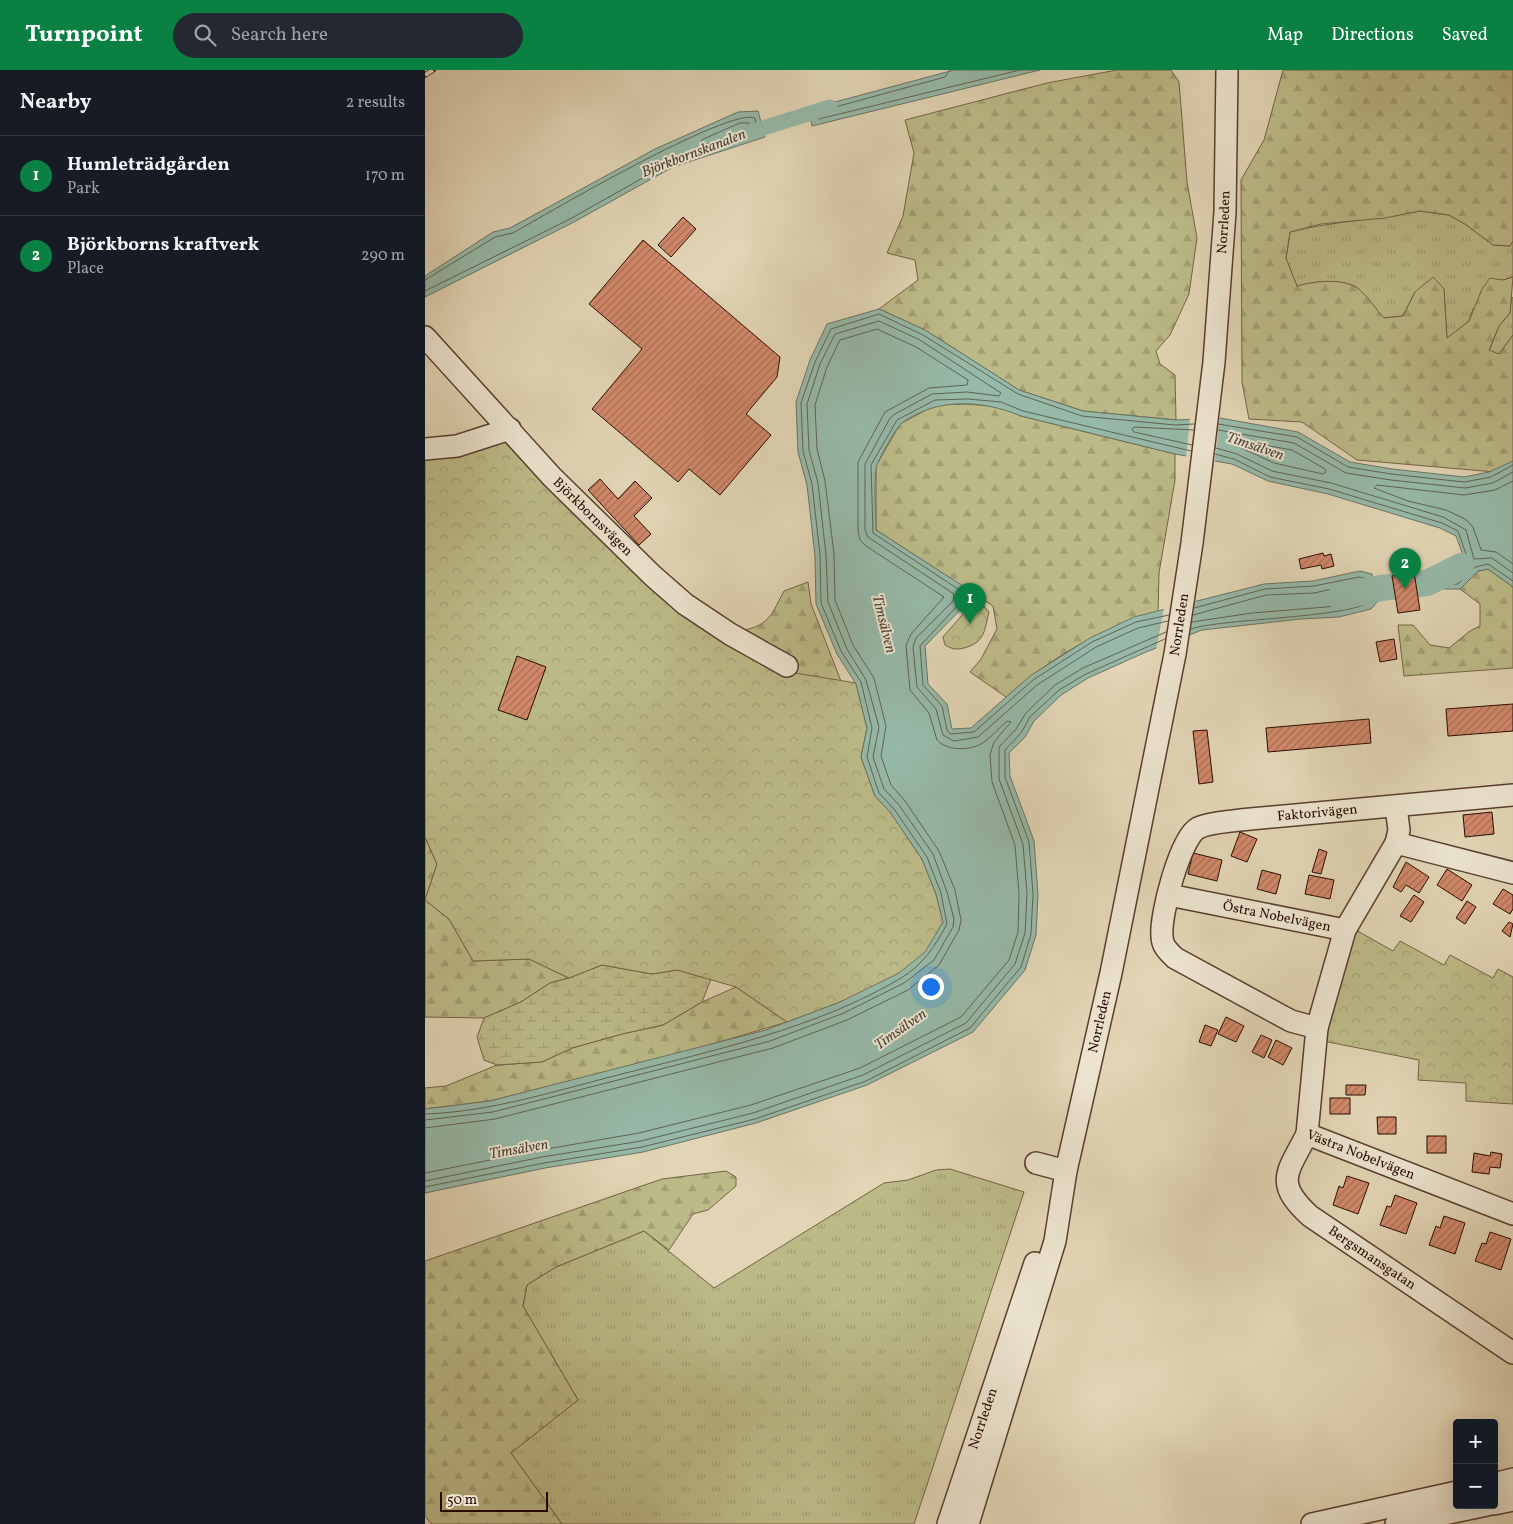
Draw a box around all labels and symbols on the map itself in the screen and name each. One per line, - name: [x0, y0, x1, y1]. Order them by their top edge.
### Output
- water label: Björkbornskanalen: [639, 124, 749, 184]
- street label: Norrleden: [1212, 191, 1235, 255]
- water label: Timsälven: [1223, 427, 1287, 467]
- street label: Björkbornsvägen: [548, 473, 637, 561]
- pin: 2: [1389, 548, 1421, 589]
- pin: 1: [954, 583, 986, 624]
- street label: Norrleden: [1165, 592, 1194, 657]
- water label: Timsälven: [866, 593, 900, 656]
- street label: Faktorivägen: [1276, 800, 1358, 826]
- street label: Östra Nobelvägen: [1221, 896, 1332, 936]
- your location: [918, 974, 944, 1000]
- street label: Norrleden: [1084, 989, 1116, 1055]
- water label: Timsälven: [871, 1004, 932, 1056]
- street label: Västra Nobelvägen: [1304, 1125, 1418, 1185]
- water label: Timsälven: [488, 1134, 550, 1166]
- street label: Bergsmansgatan: [1324, 1221, 1420, 1294]
- street label: Norrleden: [964, 1386, 1002, 1452]
- scale bar: [440, 1489, 547, 1512]

